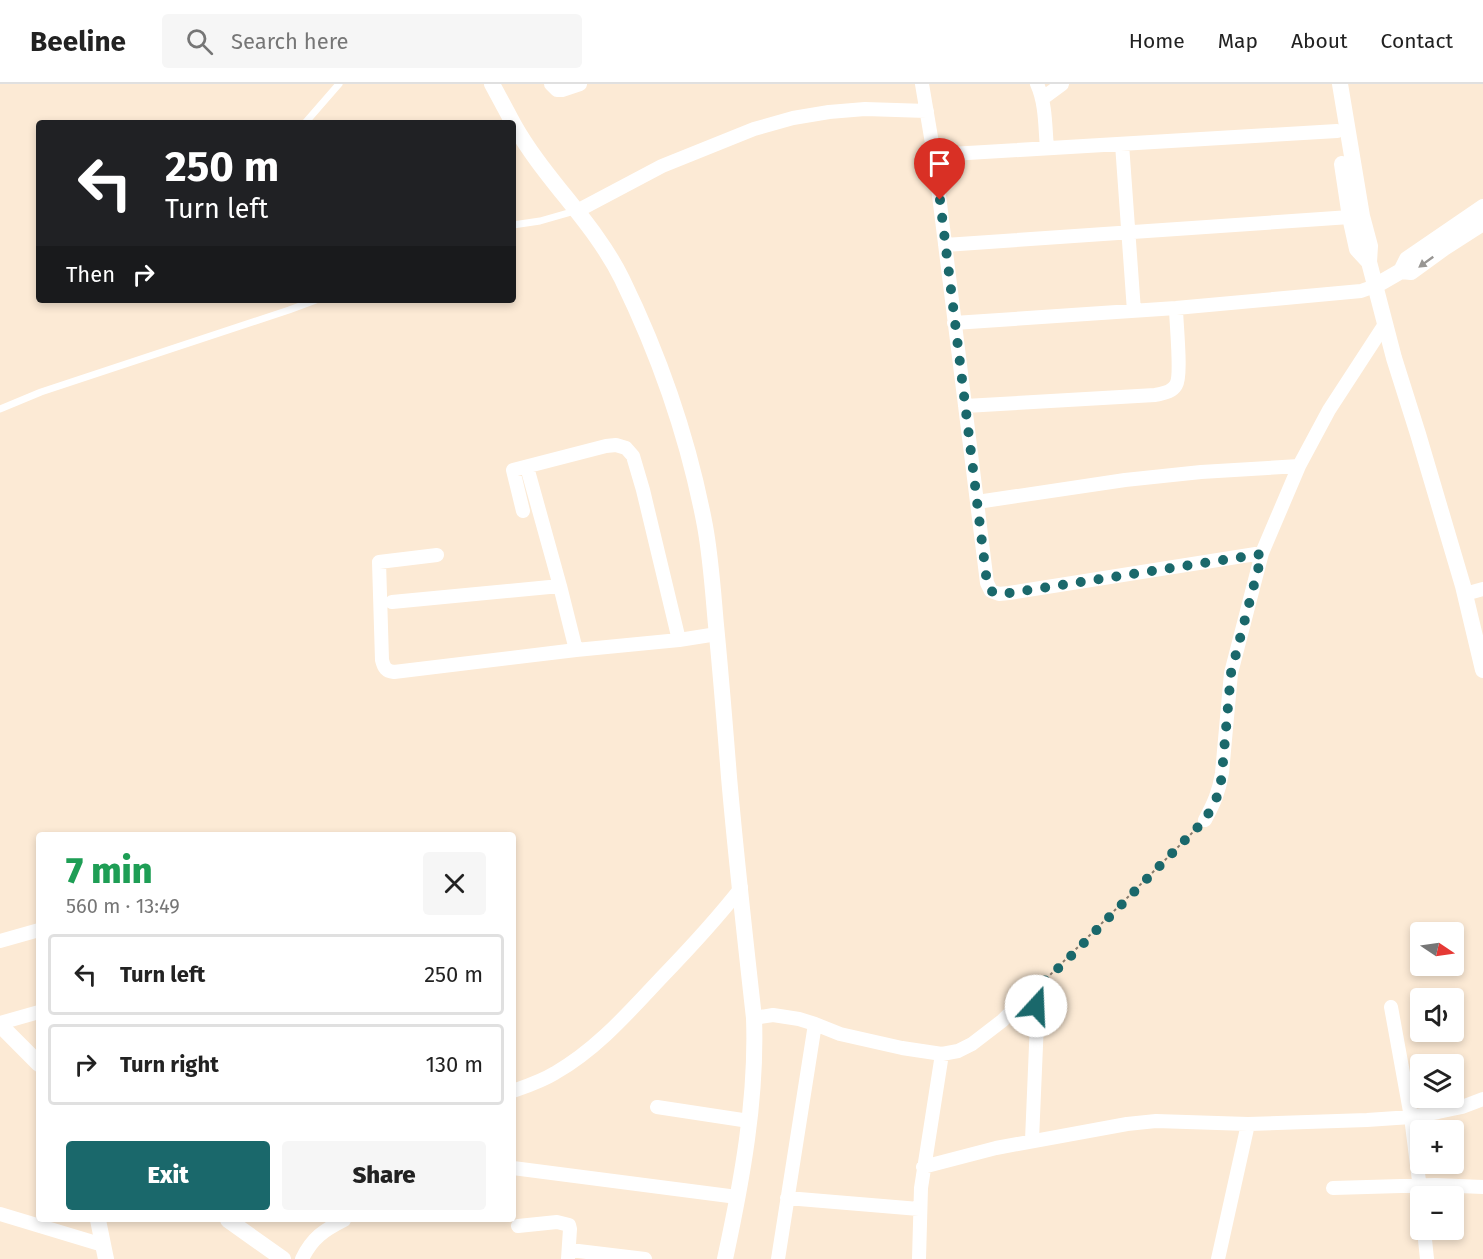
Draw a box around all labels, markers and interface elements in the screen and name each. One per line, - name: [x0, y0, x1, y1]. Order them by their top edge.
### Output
- search box: [162, 14, 582, 68]
- text: Beeline: [30, 25, 126, 58]
- icon: search: [183, 25, 216, 58]
- text: Search here: [231, 28, 349, 55]
- text: Home: [1129, 28, 1185, 54]
- text: Map: [1218, 28, 1258, 54]
- text: About: [1291, 28, 1348, 54]
- text: Contact: [1381, 28, 1453, 54]
- pin: [914, 138, 965, 200]
- text: 250 m: [165, 142, 279, 192]
- icon: left: [66, 144, 144, 222]
- icon: arrive: [923, 147, 956, 180]
- text: Turn left: [165, 193, 268, 225]
- one-way arrow: [1418, 256, 1434, 268]
- icon: right: [127, 258, 160, 291]
- text: Then: [66, 261, 115, 288]
- text: 7 min: [66, 849, 152, 893]
- button: close: [423, 852, 486, 915]
- text: 560 m · 13:49: [66, 894, 180, 918]
- north arrow: [1410, 922, 1464, 976]
- map controls: [1410, 922, 1464, 1240]
- icon: left: [69, 958, 102, 991]
- text: Turn left: [120, 961, 205, 988]
- text: 250 m: [424, 961, 483, 988]
- position arrow: [1004, 974, 1068, 1038]
- button: sound: [1410, 988, 1464, 1042]
- icon: right: [69, 1048, 102, 1081]
- text: Turn right: [120, 1051, 219, 1078]
- text: 130 m: [426, 1051, 483, 1078]
- button: layers: [1410, 1054, 1464, 1108]
- button: +: [1410, 1120, 1464, 1174]
- button: Exit: [66, 1141, 270, 1210]
- button: Share: [282, 1141, 486, 1210]
- button: −: [1410, 1186, 1464, 1240]

